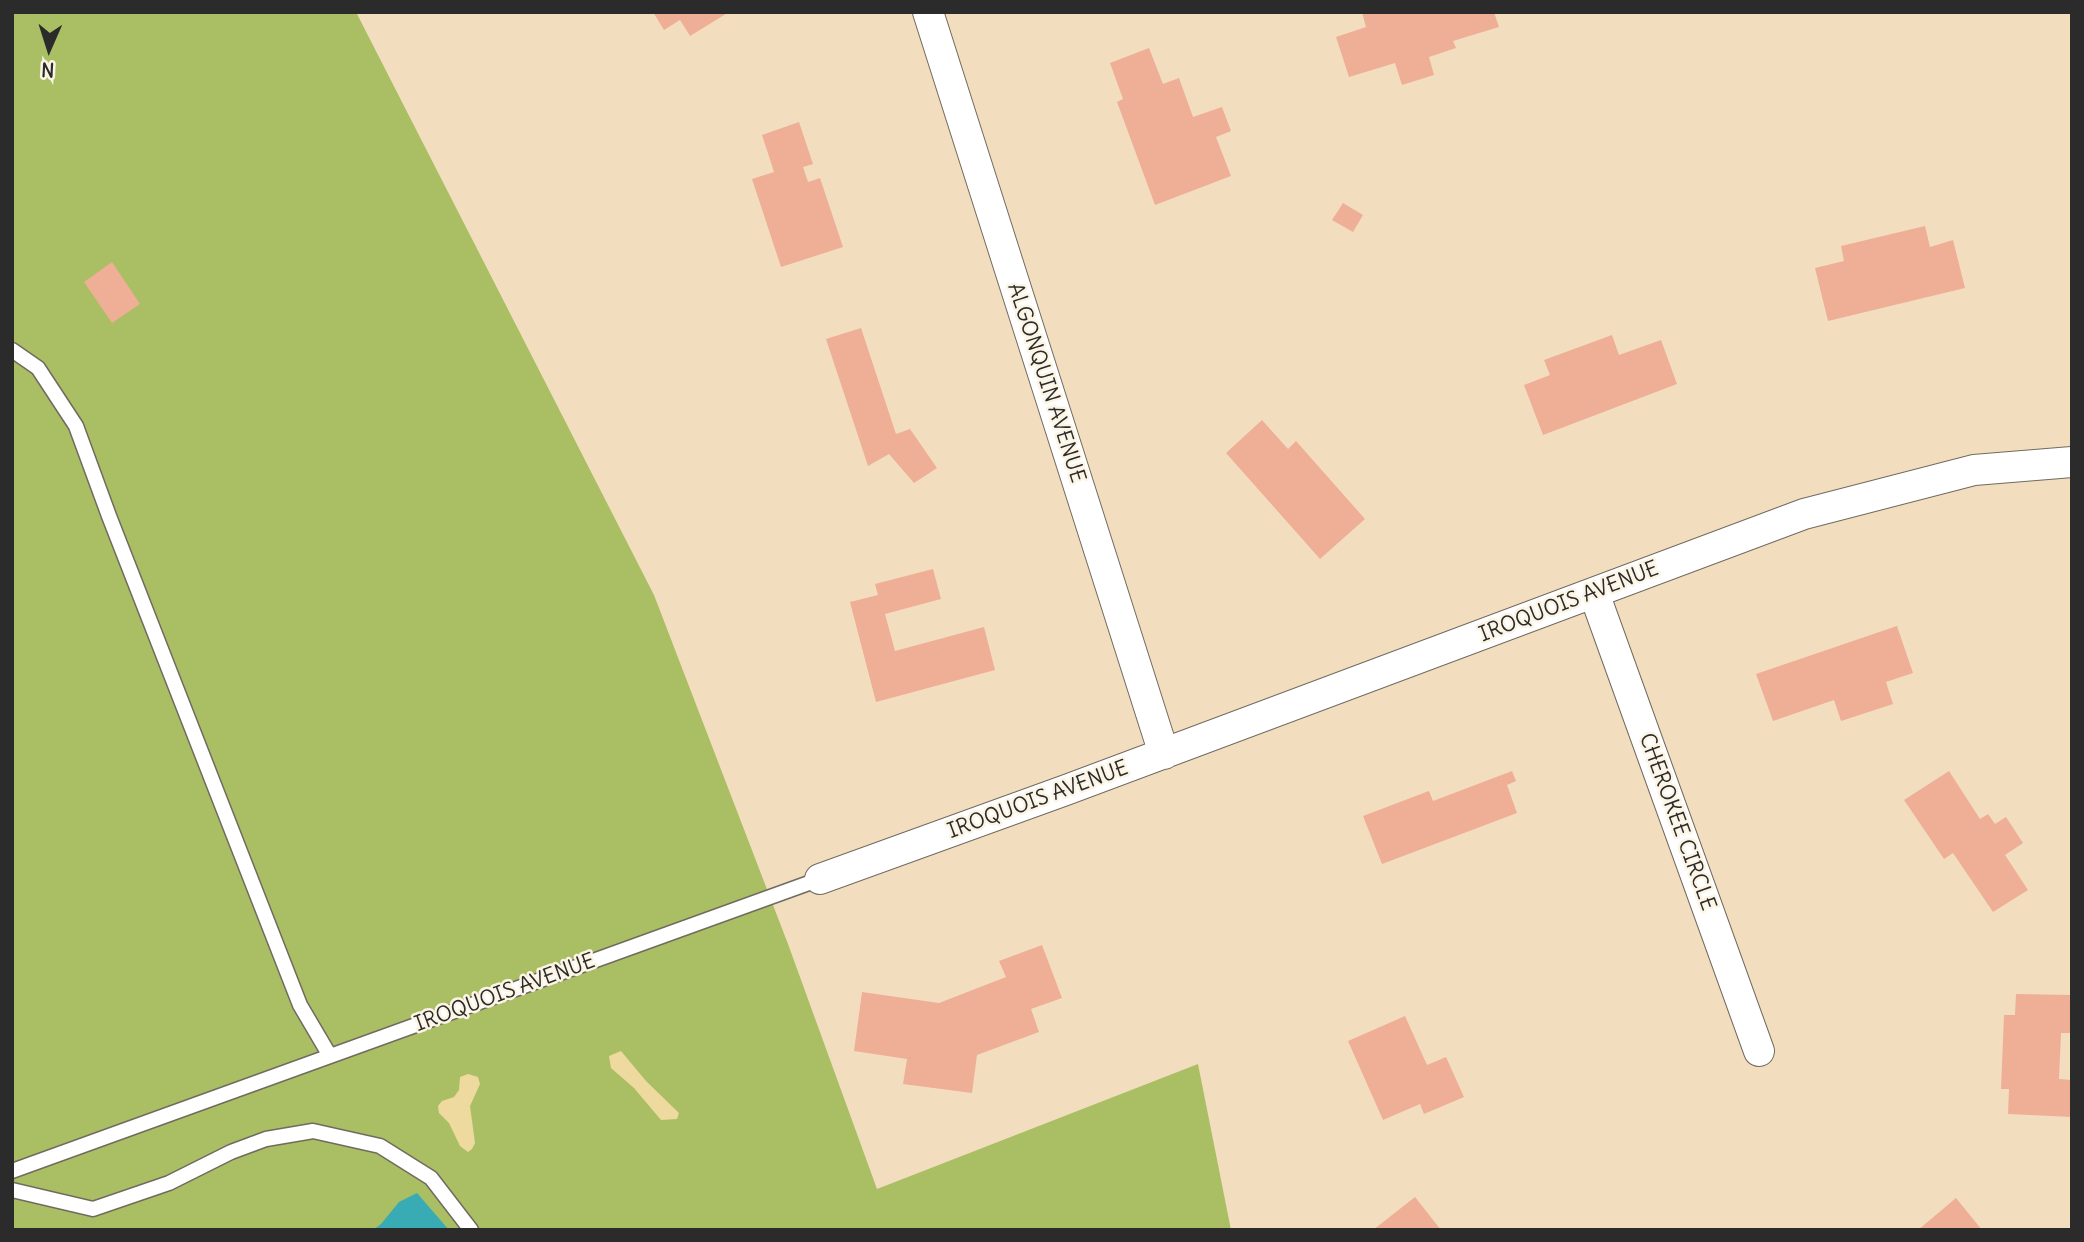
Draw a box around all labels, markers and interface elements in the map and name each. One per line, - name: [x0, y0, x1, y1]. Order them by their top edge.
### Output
- north arrow: [14, 14, 84, 84]
- text: N: [41, 58, 55, 82]
- street label: ALGONQUIN AVENUE: [1002, 280, 1090, 486]
- street label: IROQUOIS AVENUE: [1476, 556, 1662, 648]
- street label: CHEROKEE CIRCLE: [1633, 730, 1721, 914]
- street label: IROQUOIS AVENUE: [944, 756, 1132, 844]
- street label: IROQUOIS AVENUE: [411, 949, 599, 1037]

